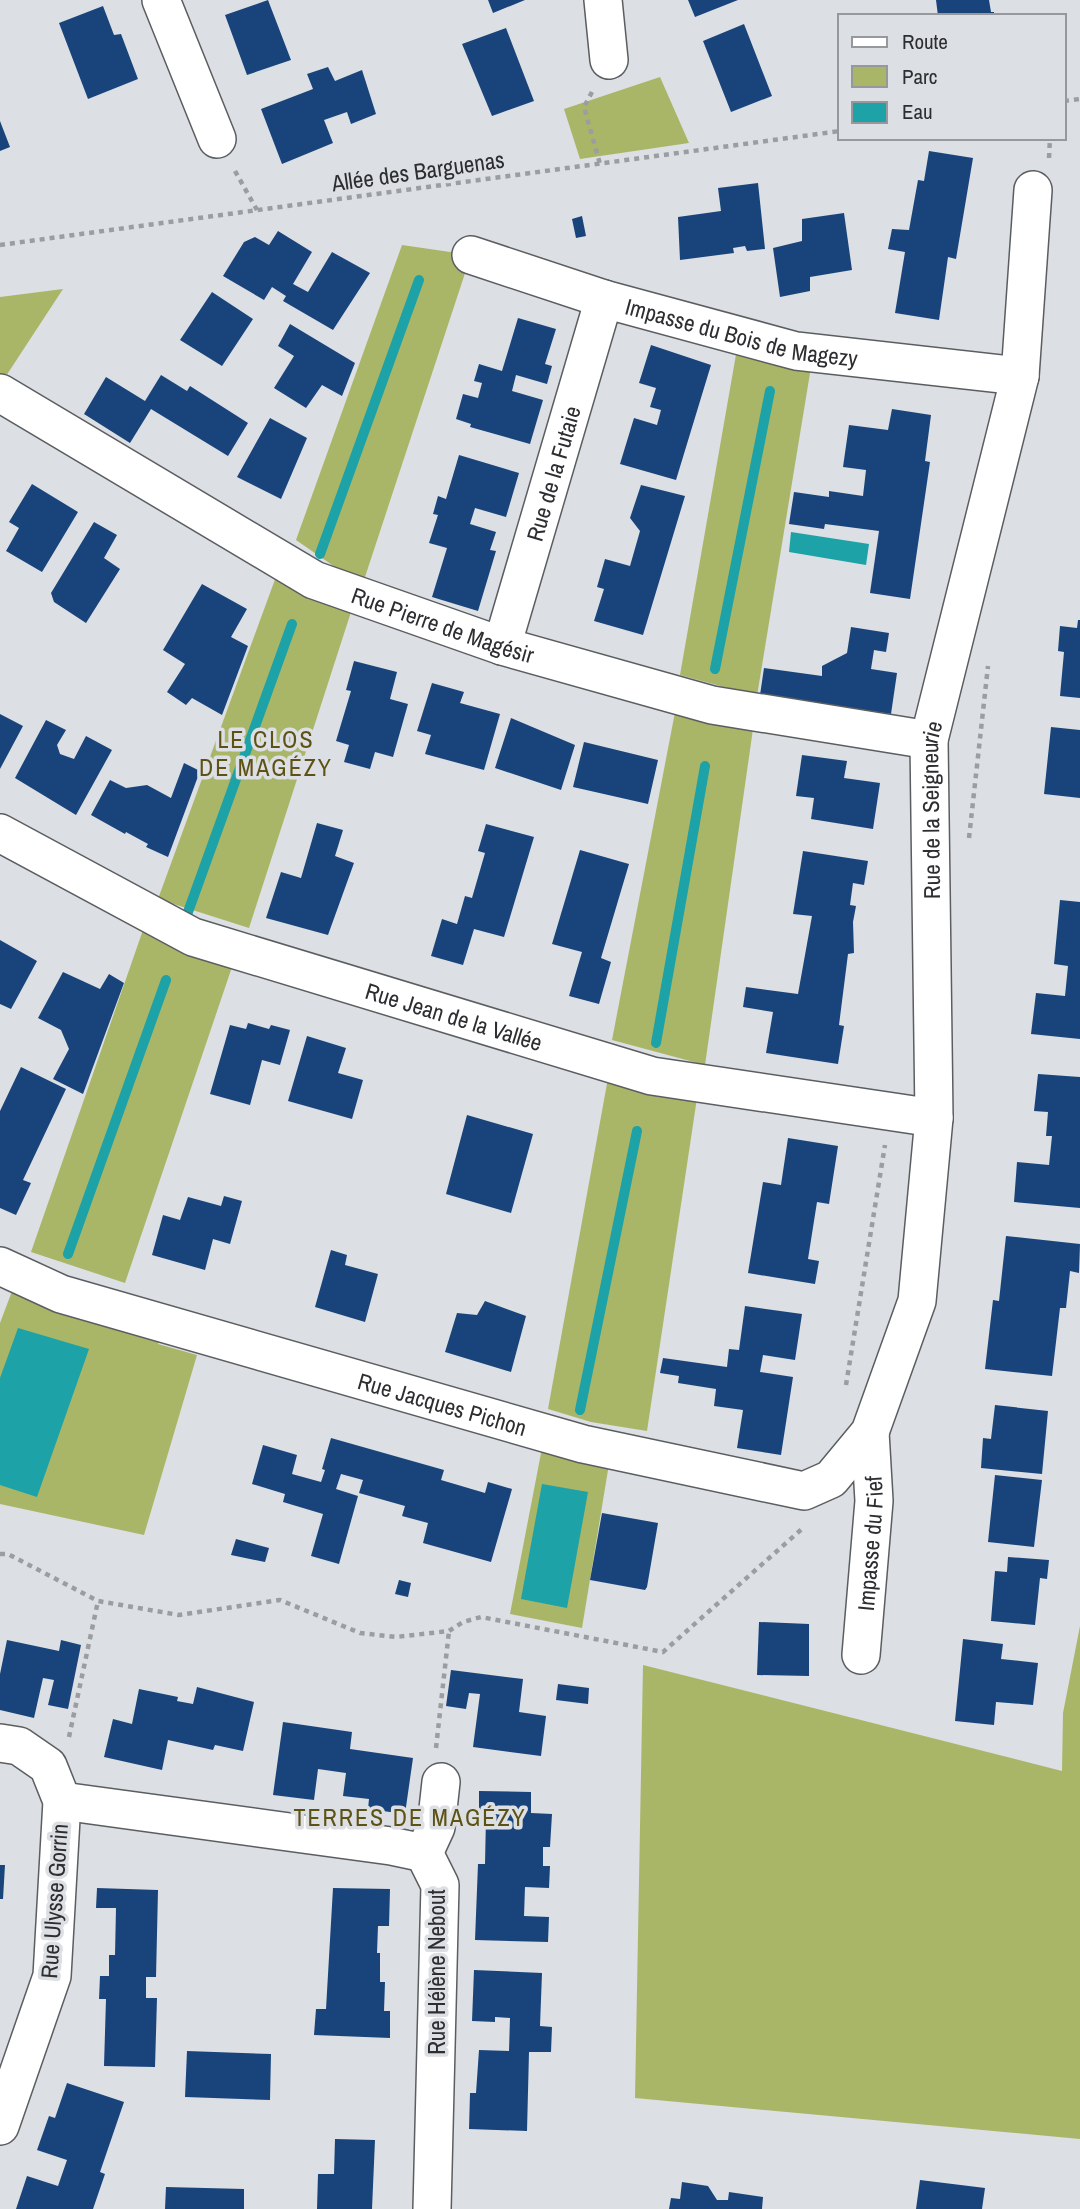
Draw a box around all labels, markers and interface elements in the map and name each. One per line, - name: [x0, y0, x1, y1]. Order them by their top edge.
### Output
- legend: [838, 14, 1066, 140]
- text: Route: [902, 27, 948, 56]
- text: Parc: [902, 62, 937, 91]
- text: Eau: [902, 97, 933, 126]
- street label: Allée des Barguenas: [329, 144, 506, 199]
- street label: Impasse du Bois de Magezy: [622, 290, 860, 373]
- street label: Rue de la Futaie: [518, 402, 587, 545]
- street label: Rue Pierre de Magésir: [348, 579, 538, 670]
- street label: Rue de la Seigneurie: [913, 717, 949, 899]
- district label: LE CLOS DE MAGÉZY: [199, 723, 333, 783]
- street label: Rue Jean de la Vallée: [362, 975, 546, 1057]
- street label: Rue Jacques Pichon: [354, 1365, 530, 1443]
- street label: Impasse du Fief: [849, 1474, 890, 1612]
- district label: TERRES DE MAGÉZY: [293, 1801, 527, 1833]
- street label: Rue Ulysse Gorrin: [33, 1823, 75, 1979]
- street label: Rue Hélène Nebout: [421, 1889, 452, 2055]

